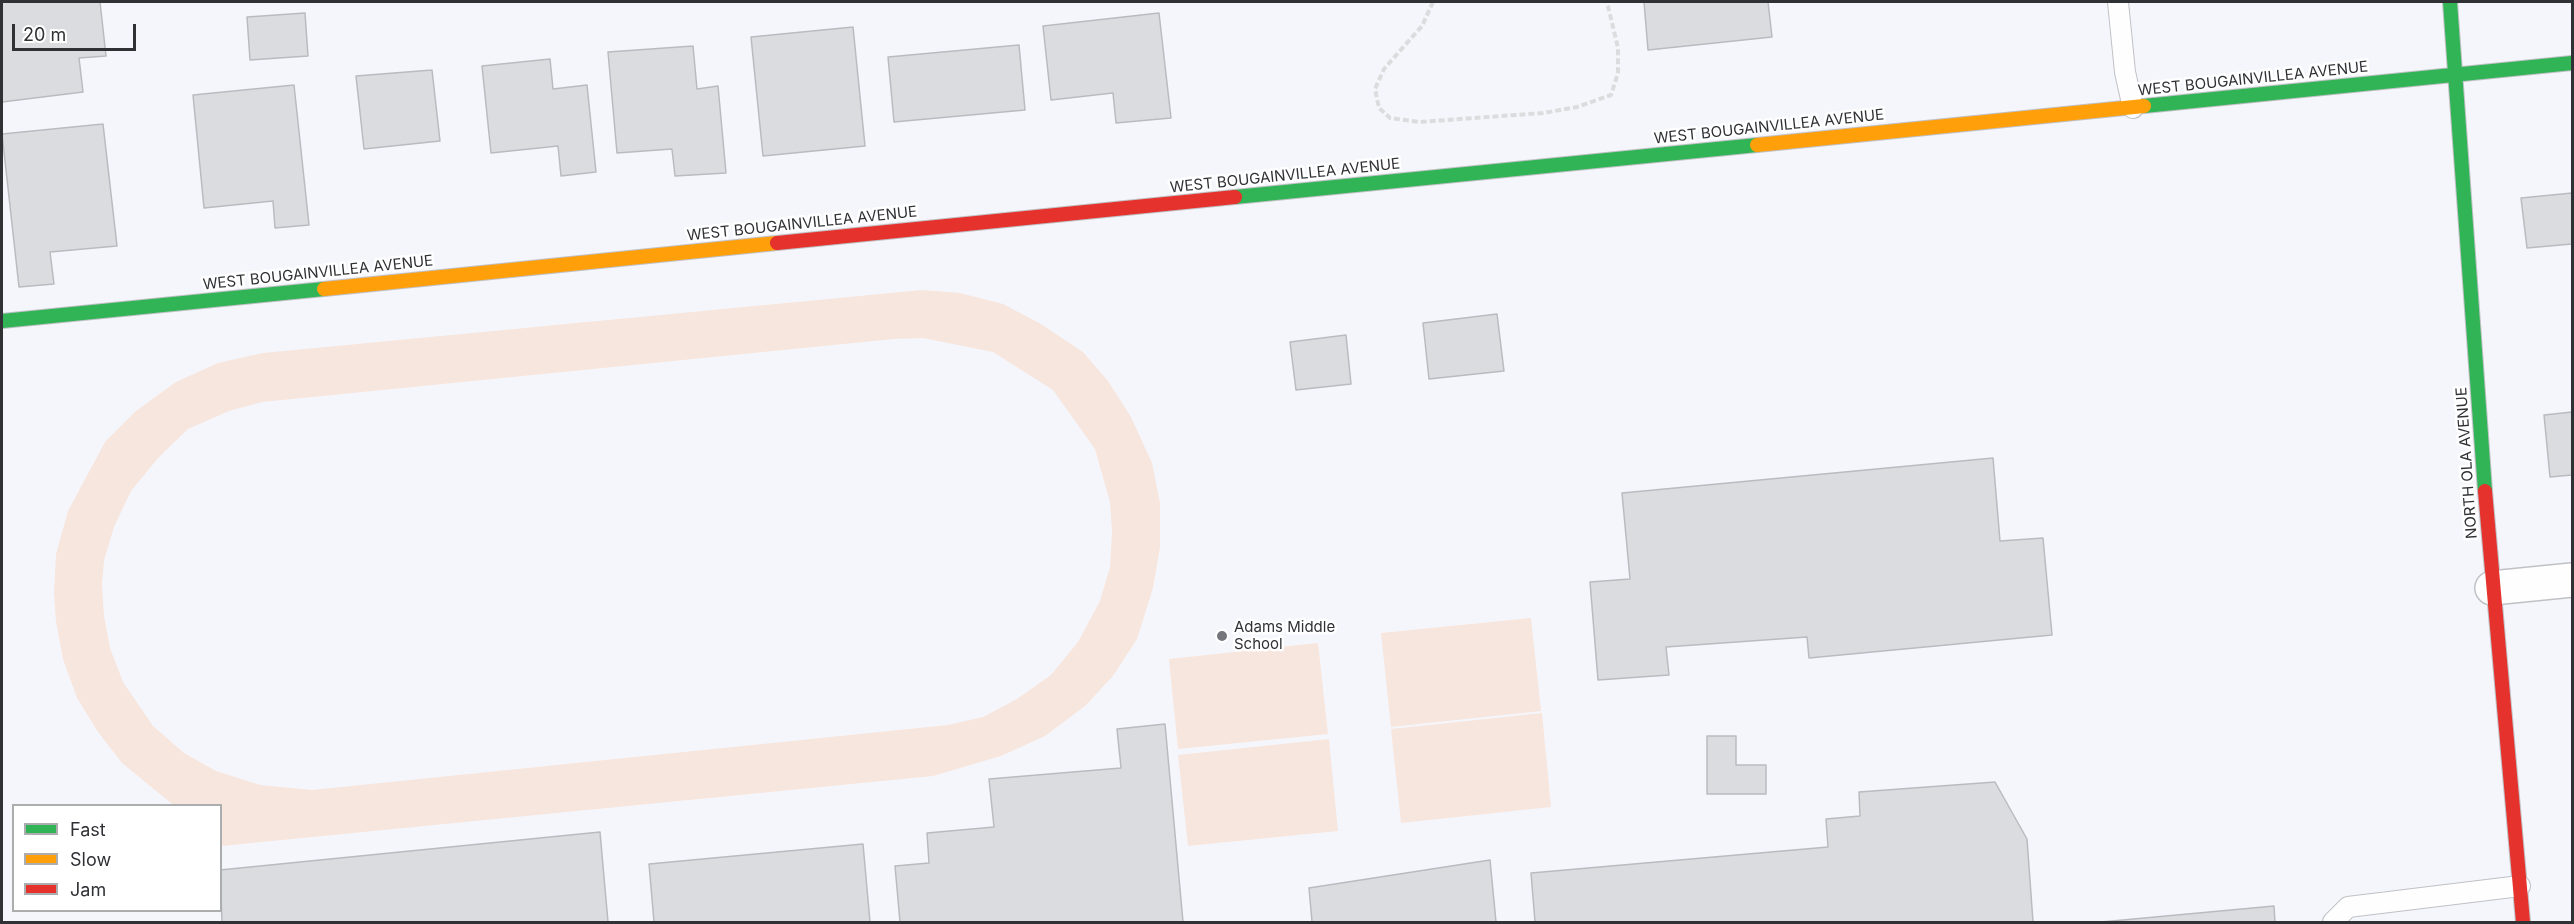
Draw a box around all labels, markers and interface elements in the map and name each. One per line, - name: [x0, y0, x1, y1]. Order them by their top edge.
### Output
- scale bar: [15, 12, 140, 50]
- text: 20 m: [23, 24, 66, 45]
- street label: WEST BOUGAINVILLEA AVENUE: [2137, 58, 2369, 100]
- street label: WEST BOUGAINVILLEA AVENUE: [1653, 106, 1885, 148]
- street label: WEST BOUGAINVILLEA AVENUE: [1169, 155, 1401, 197]
- street label: WEST BOUGAINVILLEA AVENUE: [686, 203, 918, 245]
- street label: WEST BOUGAINVILLEA AVENUE: [202, 252, 434, 294]
- street label: NORTH OLA AVENUE: [2453, 386, 2481, 540]
- place label: Adams Middle School: [1234, 618, 1335, 653]
- marker: Adams Middle School: [1215, 629, 1229, 643]
- legend: [12, 804, 222, 912]
- text: Fast: [70, 819, 106, 840]
- text: Slow: [70, 849, 111, 870]
- text: Jam: [70, 879, 106, 900]

